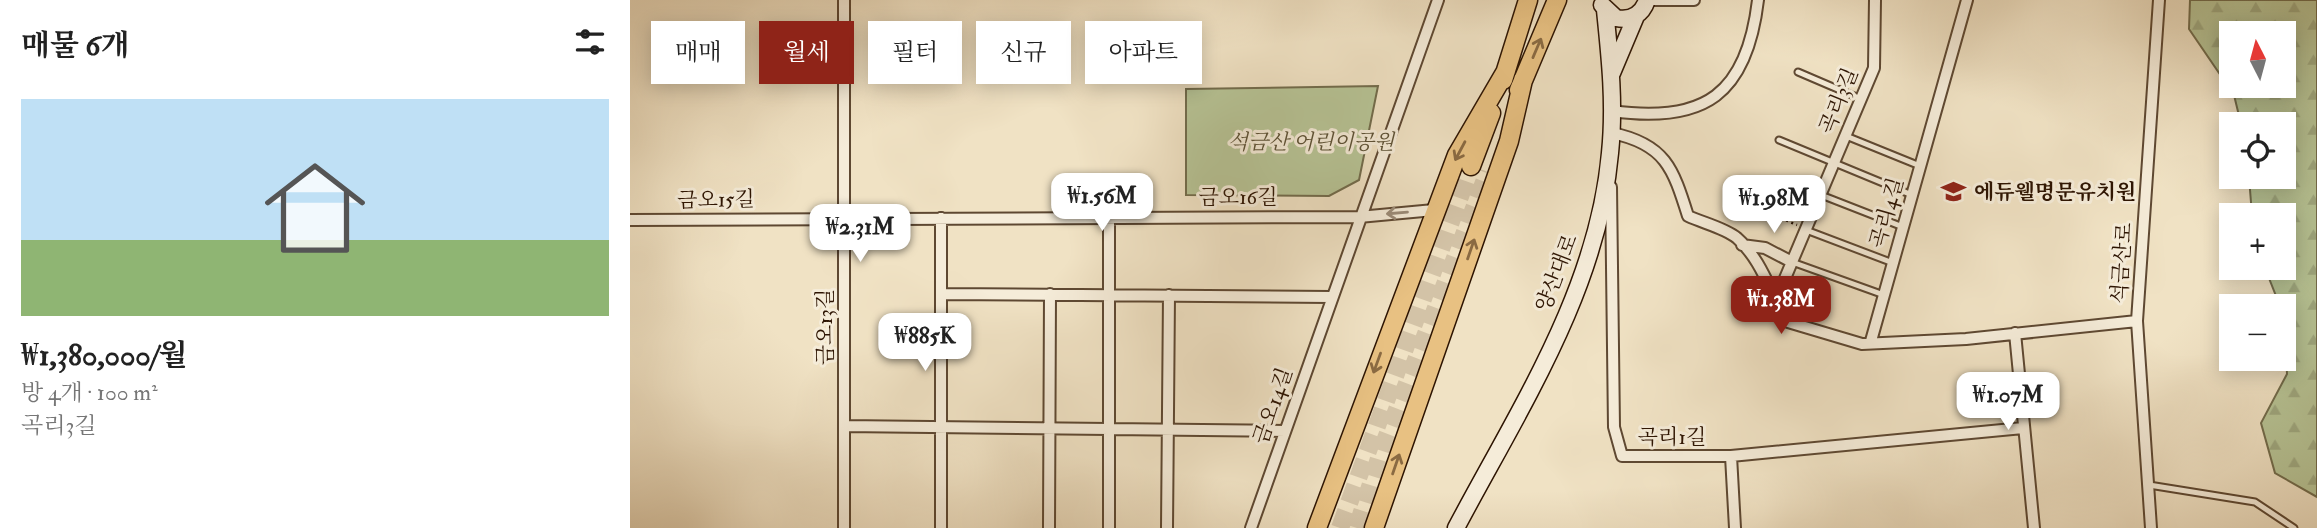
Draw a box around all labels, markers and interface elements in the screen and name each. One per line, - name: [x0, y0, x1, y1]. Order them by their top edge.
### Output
- chip: 매매: [651, 21, 745, 84]
- chip: 월세: [759, 21, 854, 84]
- chip: 필터: [868, 21, 962, 84]
- chip: 신규: [976, 21, 1071, 84]
- chip: 아파트: [1085, 21, 1202, 84]
- north arrow: [2219, 21, 2296, 98]
- map controls: [2219, 21, 2296, 371]
- icon: filters: [571, 23, 609, 61]
- text: 매물 6개: [21, 27, 129, 64]
- one-way arrow: [1531, 38, 1544, 59]
- street label: 곡리3길: [1814, 64, 1864, 138]
- button: locate: [2219, 112, 2296, 189]
- park label: 석금산 어린이공원: [1228, 129, 1396, 156]
- one-way arrow: [1452, 141, 1466, 161]
- icon: home: [252, 145, 378, 271]
- pin: ₩1.56M: [1045, 174, 1159, 233]
- street label: 곡리4길: [1864, 175, 1910, 251]
- pin: ₩1.98M: [1717, 176, 1831, 235]
- school or university icon: 에듀웰명문유치원: [1940, 178, 1968, 206]
- place label: 에듀웰명문유치원: [1974, 179, 2136, 206]
- text: ₩1.56M: [1067, 181, 1137, 210]
- text: ₩1.98M: [1738, 183, 1810, 212]
- street label: 금오16길: [1199, 184, 1277, 211]
- street label: 금오15길: [677, 186, 755, 214]
- button: +: [2219, 203, 2296, 280]
- pin: ₩2.31M: [803, 204, 917, 264]
- one-way arrow: [1386, 207, 1409, 220]
- text: ₩2.31M: [826, 212, 894, 241]
- street label: 석금산로: [2106, 222, 2138, 304]
- street label: 양산대로: [1530, 230, 1584, 316]
- one-way arrow: [1466, 238, 1478, 260]
- pin: ₩1.38M: [1724, 276, 1838, 336]
- text: ₩1.38M: [1747, 284, 1815, 313]
- street label: 금오13길: [812, 289, 839, 365]
- button: −: [2219, 294, 2296, 371]
- pin: ₩885K: [876, 314, 974, 373]
- text: ₩885K: [894, 321, 956, 350]
- text: ₩1,380,000/월: [21, 337, 188, 374]
- one-way arrow: [1370, 352, 1382, 374]
- street label: 금오14길: [1247, 364, 1299, 448]
- pin: ₩1.07M: [1951, 372, 2065, 432]
- text: 방 4개 · 100 m²: [21, 378, 158, 407]
- text: ₩1.07M: [1973, 380, 2043, 409]
- text: 곡리3길: [21, 411, 96, 440]
- street label: 곡리1길: [1638, 424, 1706, 451]
- one-way arrow: [1391, 453, 1403, 475]

